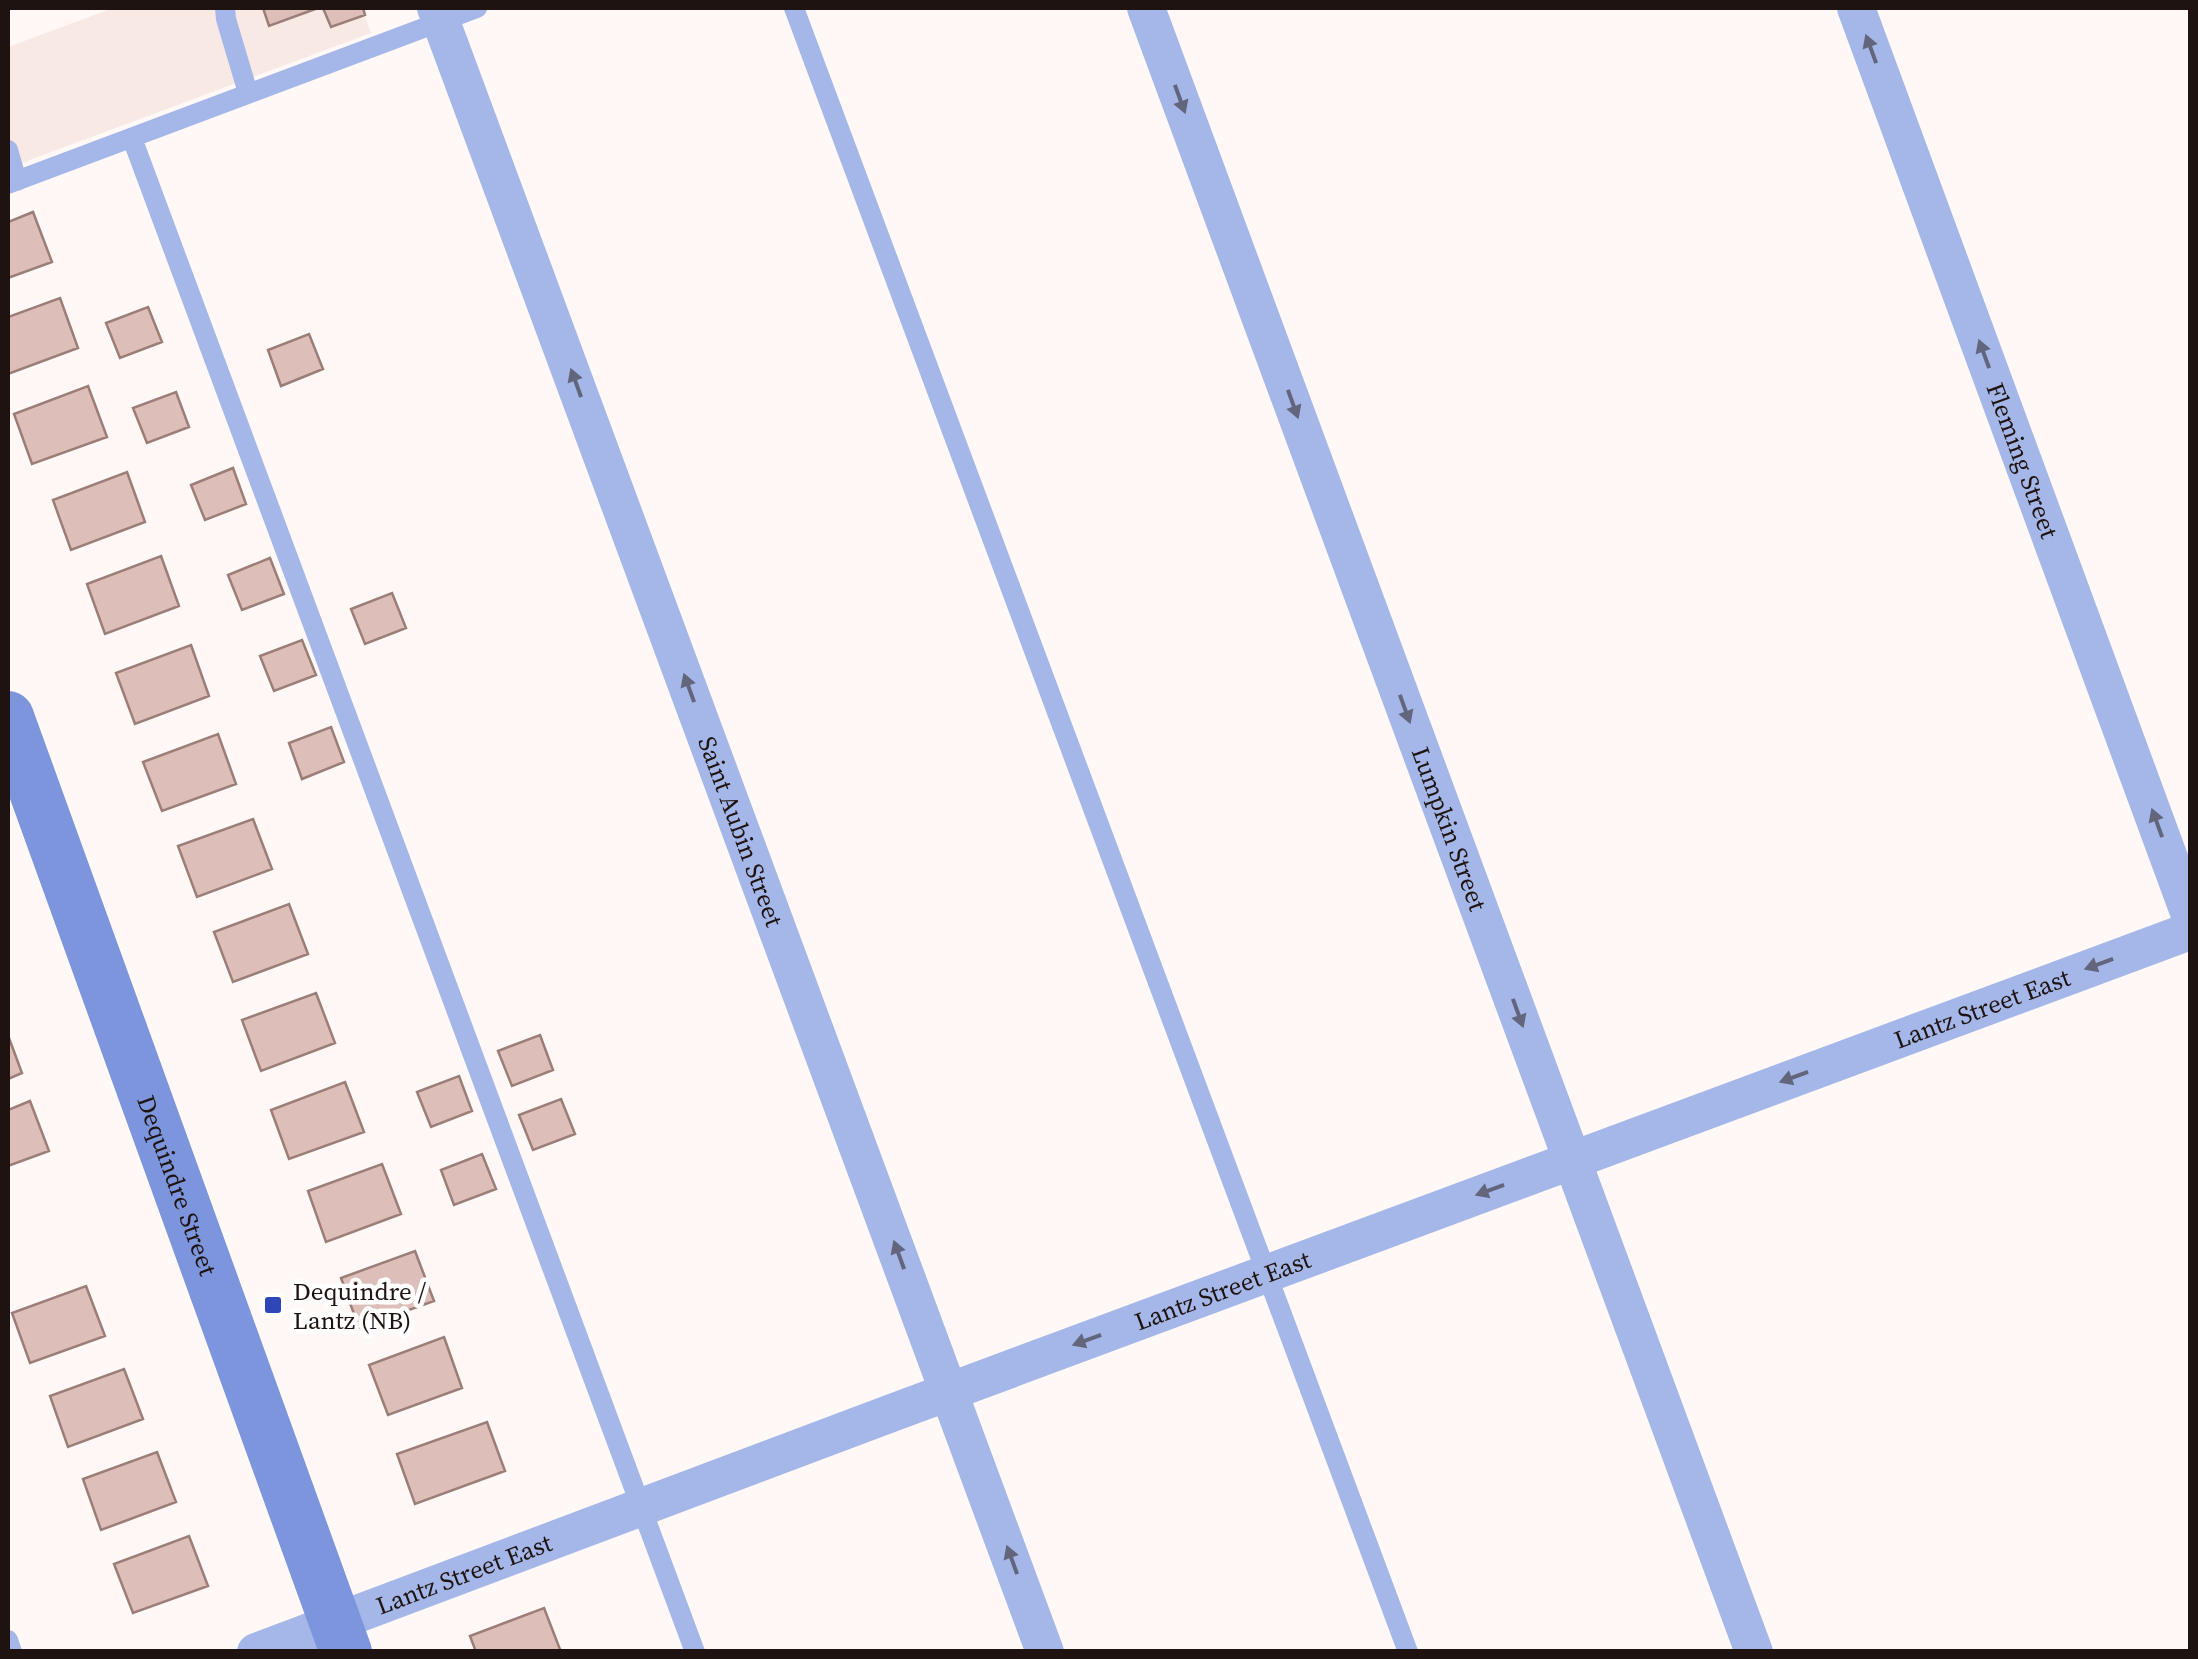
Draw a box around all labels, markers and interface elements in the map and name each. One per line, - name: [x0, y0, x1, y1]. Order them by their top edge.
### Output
- one-way arrow: [1863, 34, 1879, 64]
- one-way arrow: [1173, 84, 1188, 114]
- one-way arrow: [1976, 339, 1991, 369]
- one-way arrow: [568, 368, 583, 398]
- street label: Fleming Street: [1978, 378, 2067, 544]
- one-way arrow: [1285, 389, 1301, 419]
- one-way arrow: [681, 673, 696, 703]
- one-way arrow: [1398, 694, 1413, 724]
- street label: Saint Aubin Street: [690, 732, 792, 932]
- street label: Lumpkin Street: [1404, 742, 1496, 916]
- one-way arrow: [2149, 808, 2164, 838]
- one-way arrow: [2084, 957, 2114, 973]
- street label: Lantz Street East: [1889, 960, 2075, 1056]
- one-way arrow: [1511, 999, 1526, 1029]
- one-way arrow: [1779, 1070, 1809, 1086]
- street label: Dequindre Street: [129, 1090, 226, 1281]
- one-way arrow: [1474, 1183, 1504, 1198]
- one-way arrow: [891, 1240, 906, 1270]
- street label: Lantz Street East: [1130, 1242, 1316, 1338]
- place label: Dequindre / Lantz (NB): [293, 1274, 427, 1337]
- marker: Dequindre / Lantz (NB): [262, 1294, 284, 1316]
- one-way arrow: [1071, 1333, 1101, 1348]
- street label: Lantz Street East: [371, 1525, 557, 1622]
- one-way arrow: [1004, 1545, 1019, 1575]

